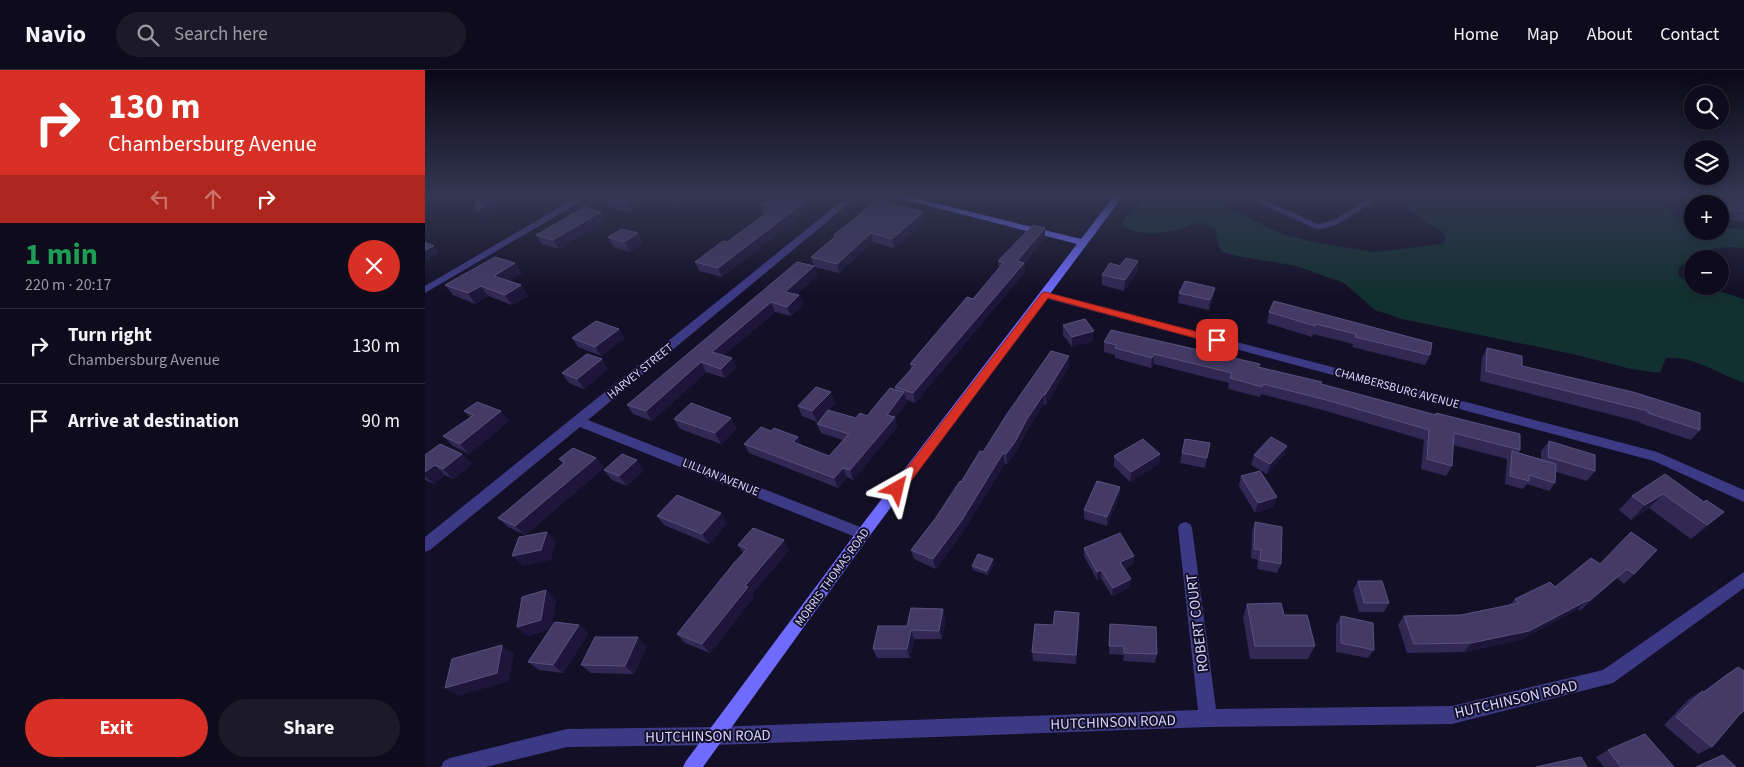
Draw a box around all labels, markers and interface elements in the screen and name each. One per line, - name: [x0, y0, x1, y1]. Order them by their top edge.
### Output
- search box: [116, 12, 466, 57]
- text: Navio: [25, 17, 86, 52]
- icon: search: [134, 21, 162, 49]
- text: Search here: [174, 21, 268, 48]
- text: Home: [1453, 22, 1499, 47]
- text: Map: [1527, 22, 1559, 47]
- text: About: [1587, 22, 1632, 47]
- text: Contact: [1660, 22, 1719, 47]
- text: 130 m: [108, 82, 200, 132]
- map controls: [1684, 85, 1729, 295]
- button: search: [1684, 85, 1729, 130]
- icon: right: [25, 90, 90, 155]
- text: Chambersburg Avenue: [108, 128, 317, 160]
- button: layers: [1684, 140, 1729, 185]
- icon: left: [146, 185, 174, 213]
- icon: ahead: [199, 185, 227, 213]
- icon: right: [252, 185, 280, 213]
- button: +: [1684, 195, 1729, 240]
- text: 1 min: [25, 233, 98, 276]
- button: close: [348, 240, 400, 292]
- button: −: [1684, 250, 1729, 295]
- text: 220 m · 20:17: [25, 274, 112, 296]
- pin: [1196, 319, 1238, 361]
- text: Turn right: [68, 322, 152, 349]
- icon: arrive: [1203, 326, 1231, 354]
- icon: right: [25, 332, 53, 360]
- text: 130 m: [352, 333, 400, 360]
- street label: HARVEY STREET: [604, 339, 677, 403]
- text: Chambersburg Avenue: [68, 349, 220, 371]
- street label: CHAMBERSBURG AVENUE: [1333, 364, 1461, 413]
- icon: arrive: [25, 407, 53, 435]
- text: Arrive at destination: [68, 408, 239, 435]
- text: 90 m: [362, 408, 400, 435]
- street label: LILLIAN AVENUE: [680, 454, 762, 501]
- position arrow: [870, 462, 922, 514]
- street label: MORRIS THOMAS ROAD: [791, 525, 874, 630]
- street label: ROBERT COURT: [1181, 573, 1214, 673]
- street label: HUTCHINSON ROAD: [1453, 675, 1580, 724]
- button: Exit: [25, 699, 208, 757]
- button: Share: [218, 699, 400, 757]
- street label: HUTCHINSON ROAD: [1050, 710, 1176, 735]
- street label: HUTCHINSON ROAD: [645, 725, 771, 748]

